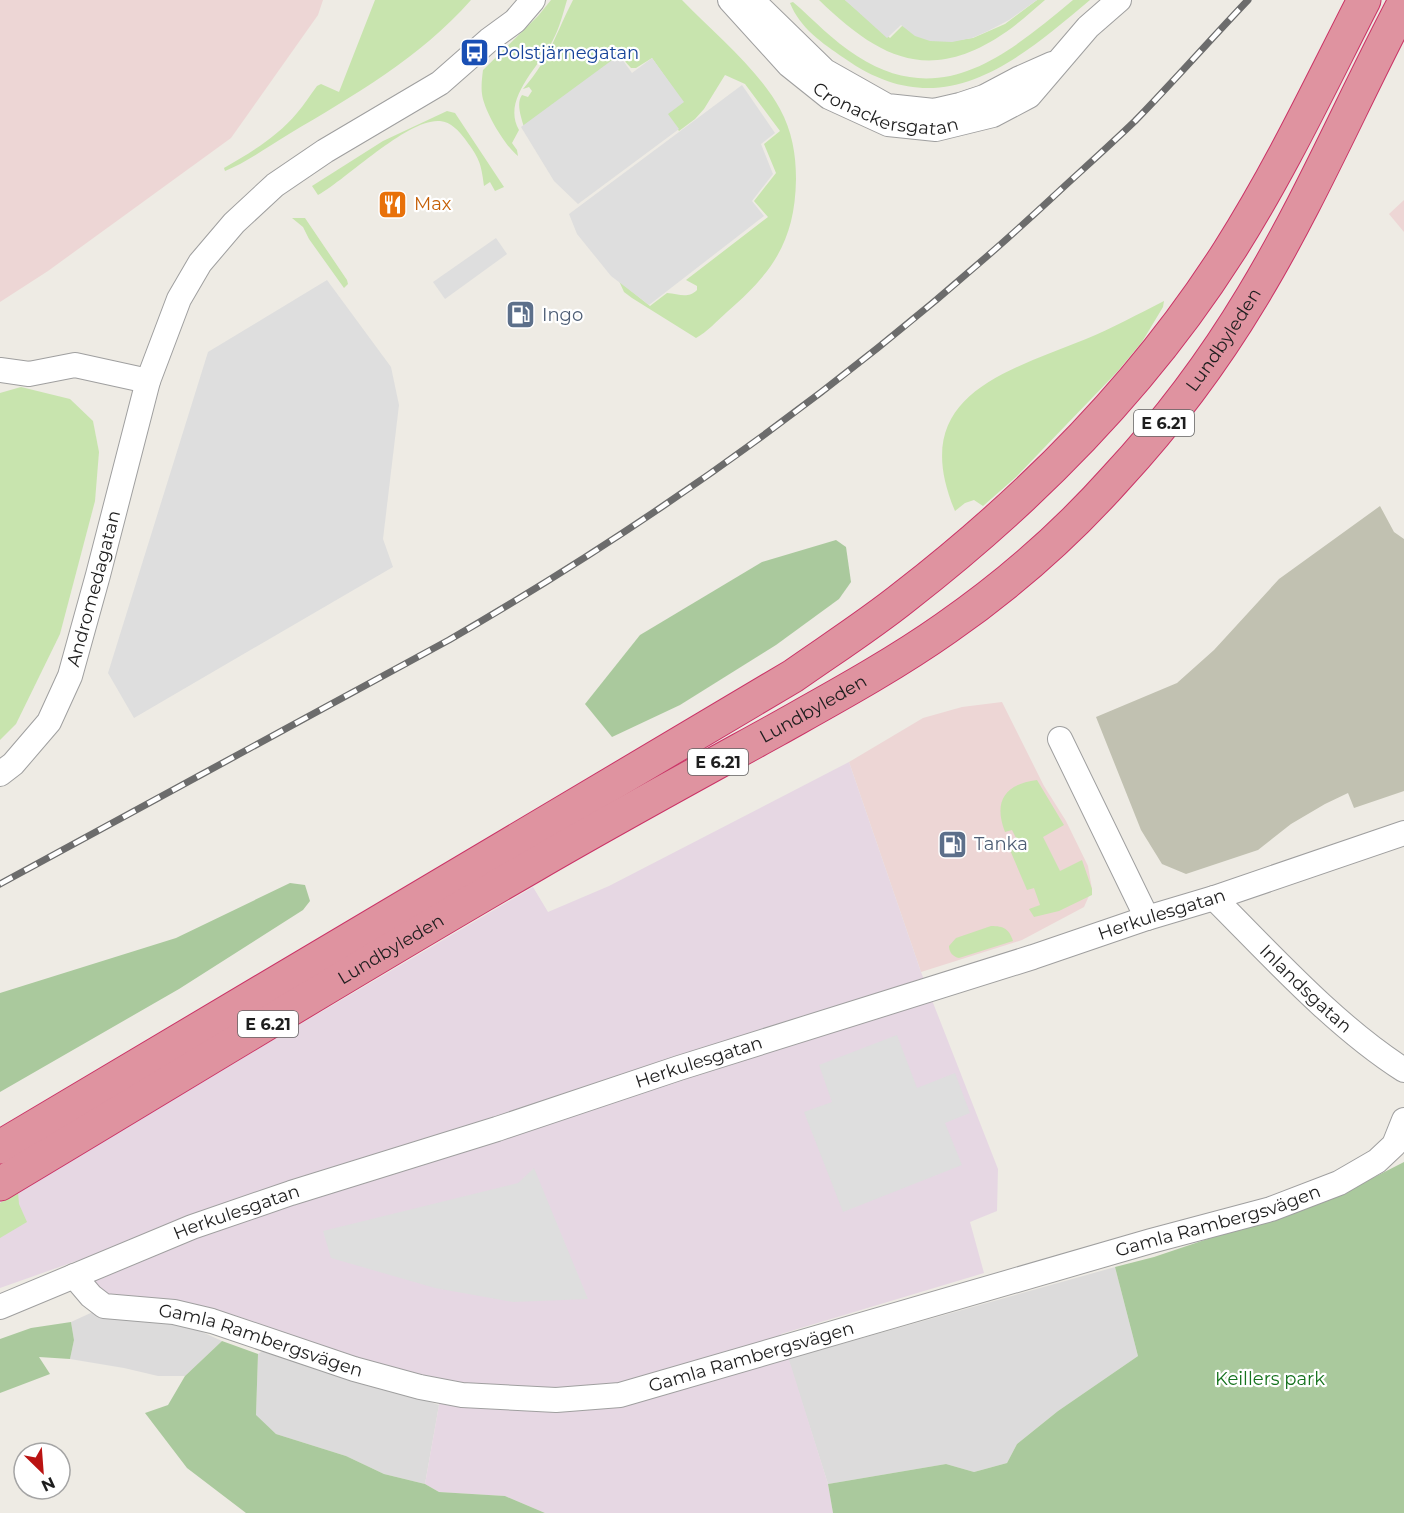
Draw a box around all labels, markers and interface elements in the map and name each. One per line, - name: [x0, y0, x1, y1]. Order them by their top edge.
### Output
- bus stop icon: Polstjärnegatan: [459, 37, 491, 69]
- place label: Polstjärnegatan: [496, 42, 639, 64]
- street label: Cronackersgatan: [808, 77, 961, 140]
- restaurant icon: Max: [377, 188, 409, 220]
- place label: Max: [414, 193, 452, 215]
- street label: Lundbyleden: [1181, 284, 1266, 396]
- fuel station icon: Ingo: [505, 299, 537, 331]
- place label: Ingo: [542, 304, 583, 326]
- road number: E 6.21: [1134, 410, 1194, 436]
- street label: Andromedagatan: [62, 508, 125, 669]
- street label: Lundbyleden: [756, 670, 871, 748]
- road number: E 6.21: [688, 749, 748, 775]
- fuel station icon: Tanka: [937, 828, 969, 860]
- place label: Tanka: [974, 833, 1028, 855]
- street label: Herkulesgatan: [1095, 884, 1228, 945]
- street label: Lundbyleden: [334, 909, 448, 989]
- street label: Inlandsgatan: [1255, 940, 1356, 1038]
- road number: E 6.21: [238, 1011, 298, 1037]
- street label: Herkulesgatan: [632, 1031, 765, 1093]
- street label: Herkulesgatan: [170, 1180, 302, 1245]
- street label: Gamla Rambergsvägen: [1113, 1180, 1324, 1262]
- street label: Gamla Rambergsvägen: [158, 1300, 365, 1382]
- street label: Gamla Rambergsvägen: [646, 1317, 857, 1397]
- park label: Keillers park: [1215, 1368, 1325, 1390]
- north arrow: [12, 1441, 72, 1501]
- text: N: [38, 1473, 58, 1495]

